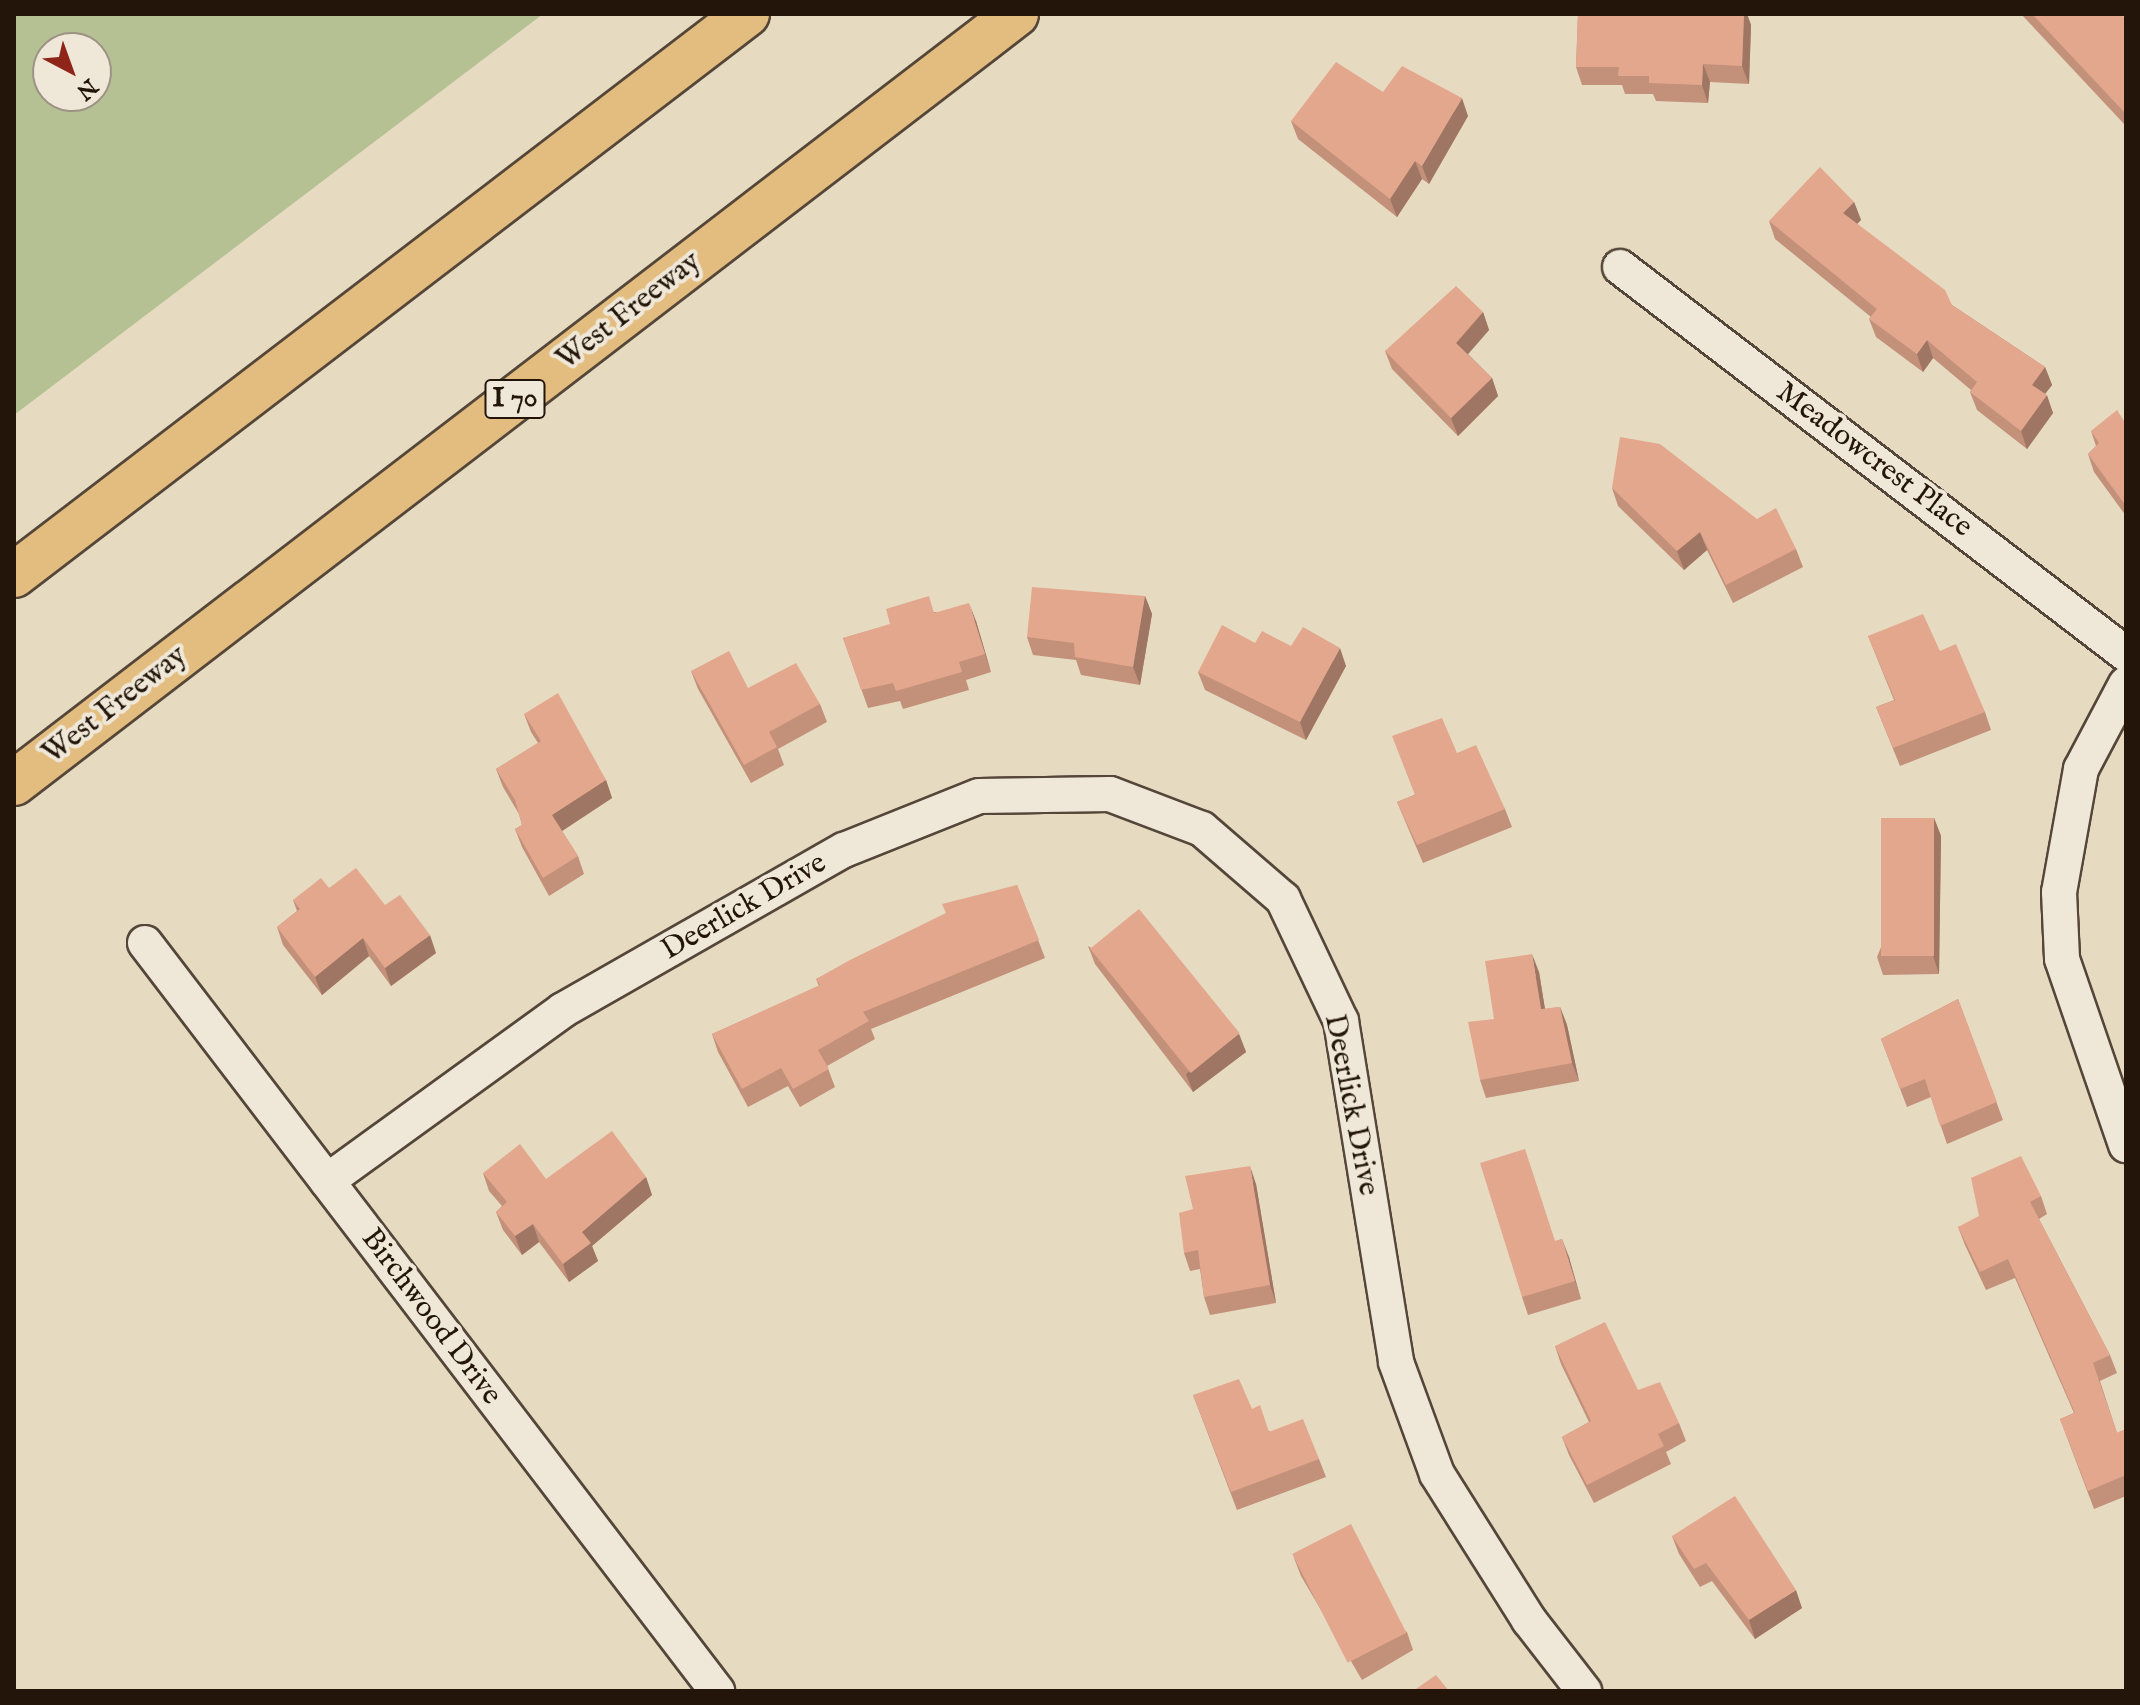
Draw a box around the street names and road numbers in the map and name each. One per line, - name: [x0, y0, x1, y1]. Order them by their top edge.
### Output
- street label: West Freeway: [550, 244, 708, 378]
- road number: I 70: [483, 375, 547, 423]
- street label: Meadowcrest Place: [1769, 375, 1979, 545]
- street label: West Freeway: [36, 638, 194, 772]
- street label: Deerlick Drive: [655, 845, 833, 969]
- street label: Deerlick Drive: [1316, 1011, 1386, 1199]
- street label: Birchwood Drive: [353, 1222, 509, 1412]

